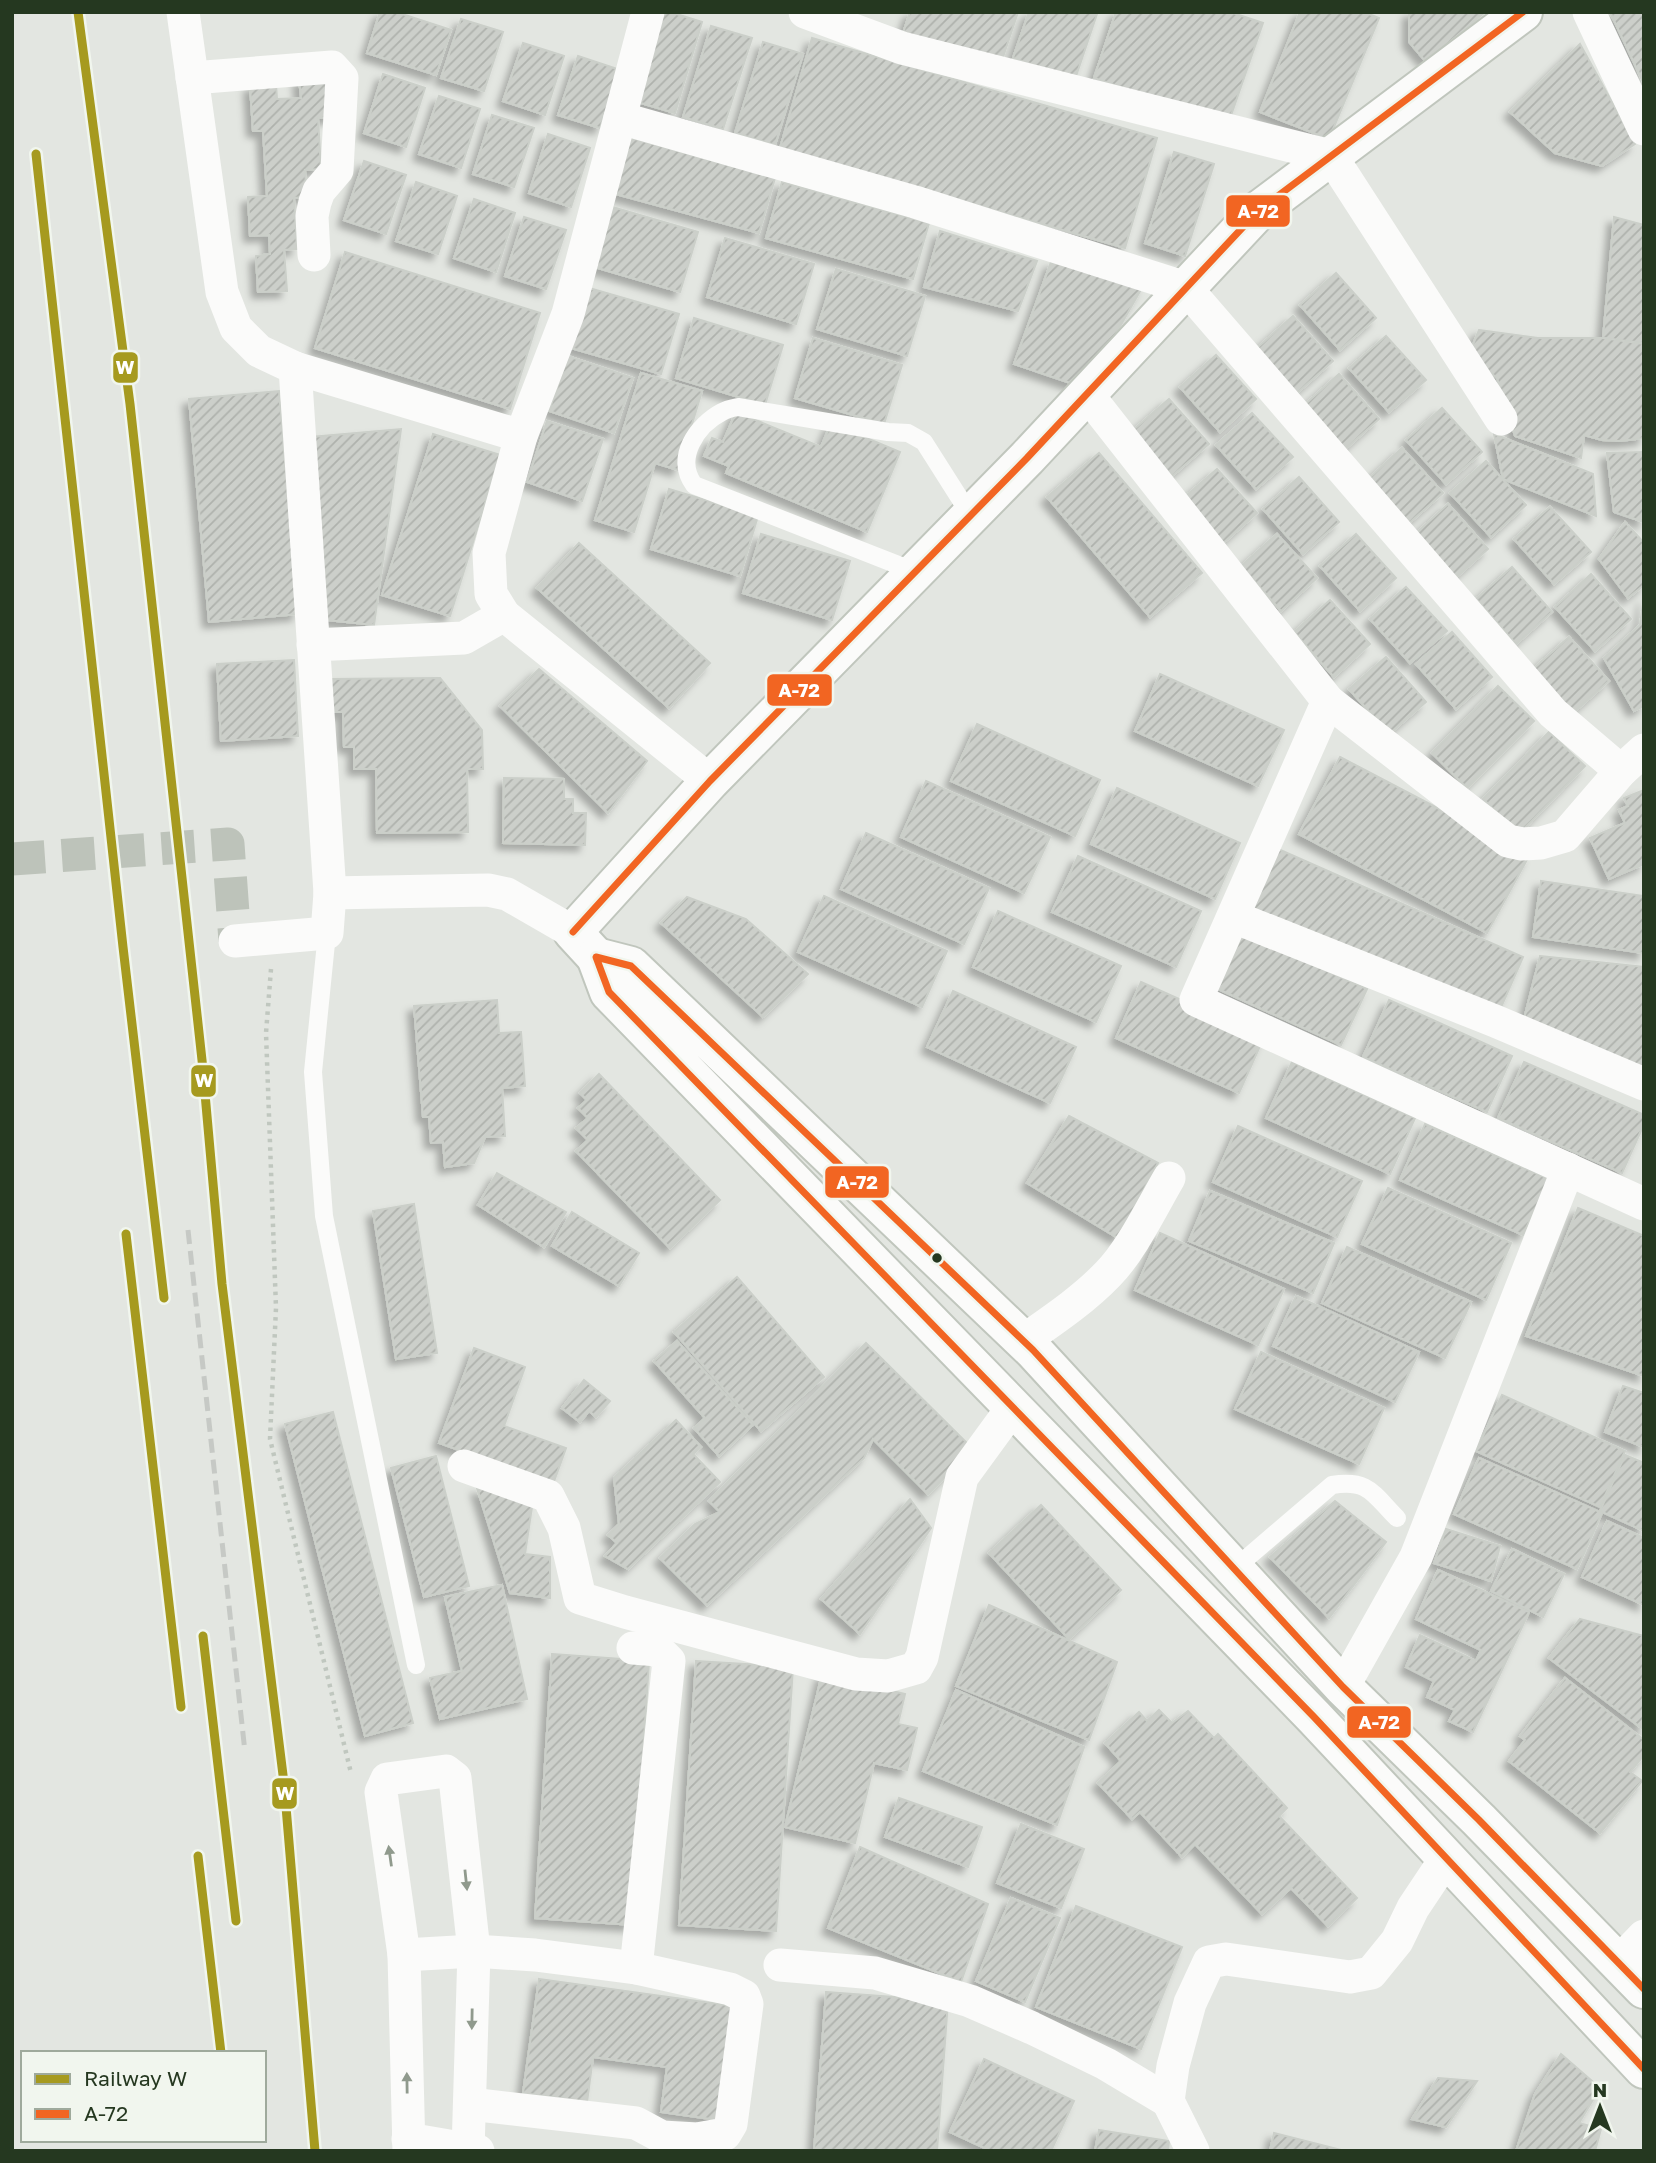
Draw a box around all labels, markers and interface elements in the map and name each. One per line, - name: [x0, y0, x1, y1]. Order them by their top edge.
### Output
- line badge: A-72: [1225, 194, 1291, 228]
- text: A-72: [1237, 199, 1279, 222]
- line badge: W: [112, 351, 139, 384]
- text: W: [115, 355, 135, 378]
- line badge: A-72: [766, 673, 833, 707]
- text: A-72: [778, 678, 820, 701]
- line badge: W: [190, 1064, 217, 1098]
- text: W: [194, 1068, 214, 1091]
- line badge: A-72: [824, 1165, 890, 1199]
- text: A-72: [836, 1170, 878, 1193]
- unlabelled marker: [930, 1251, 944, 1265]
- line badge: A-72: [1346, 1705, 1412, 1739]
- text: A-72: [1358, 1710, 1400, 1733]
- line badge: W: [271, 1777, 298, 1810]
- text: W: [275, 1781, 295, 1804]
- one-way arrow: [385, 1845, 396, 1867]
- one-way arrow: [461, 1869, 472, 1891]
- one-way arrow: [467, 2009, 478, 2031]
- legend: [21, 2051, 266, 2142]
- text: Railway W: [84, 2065, 187, 2091]
- one-way arrow: [401, 2071, 413, 2093]
- north arrow: [1565, 2072, 1635, 2142]
- text: N: [1593, 2078, 1607, 2101]
- text: A-72: [84, 2100, 128, 2126]

